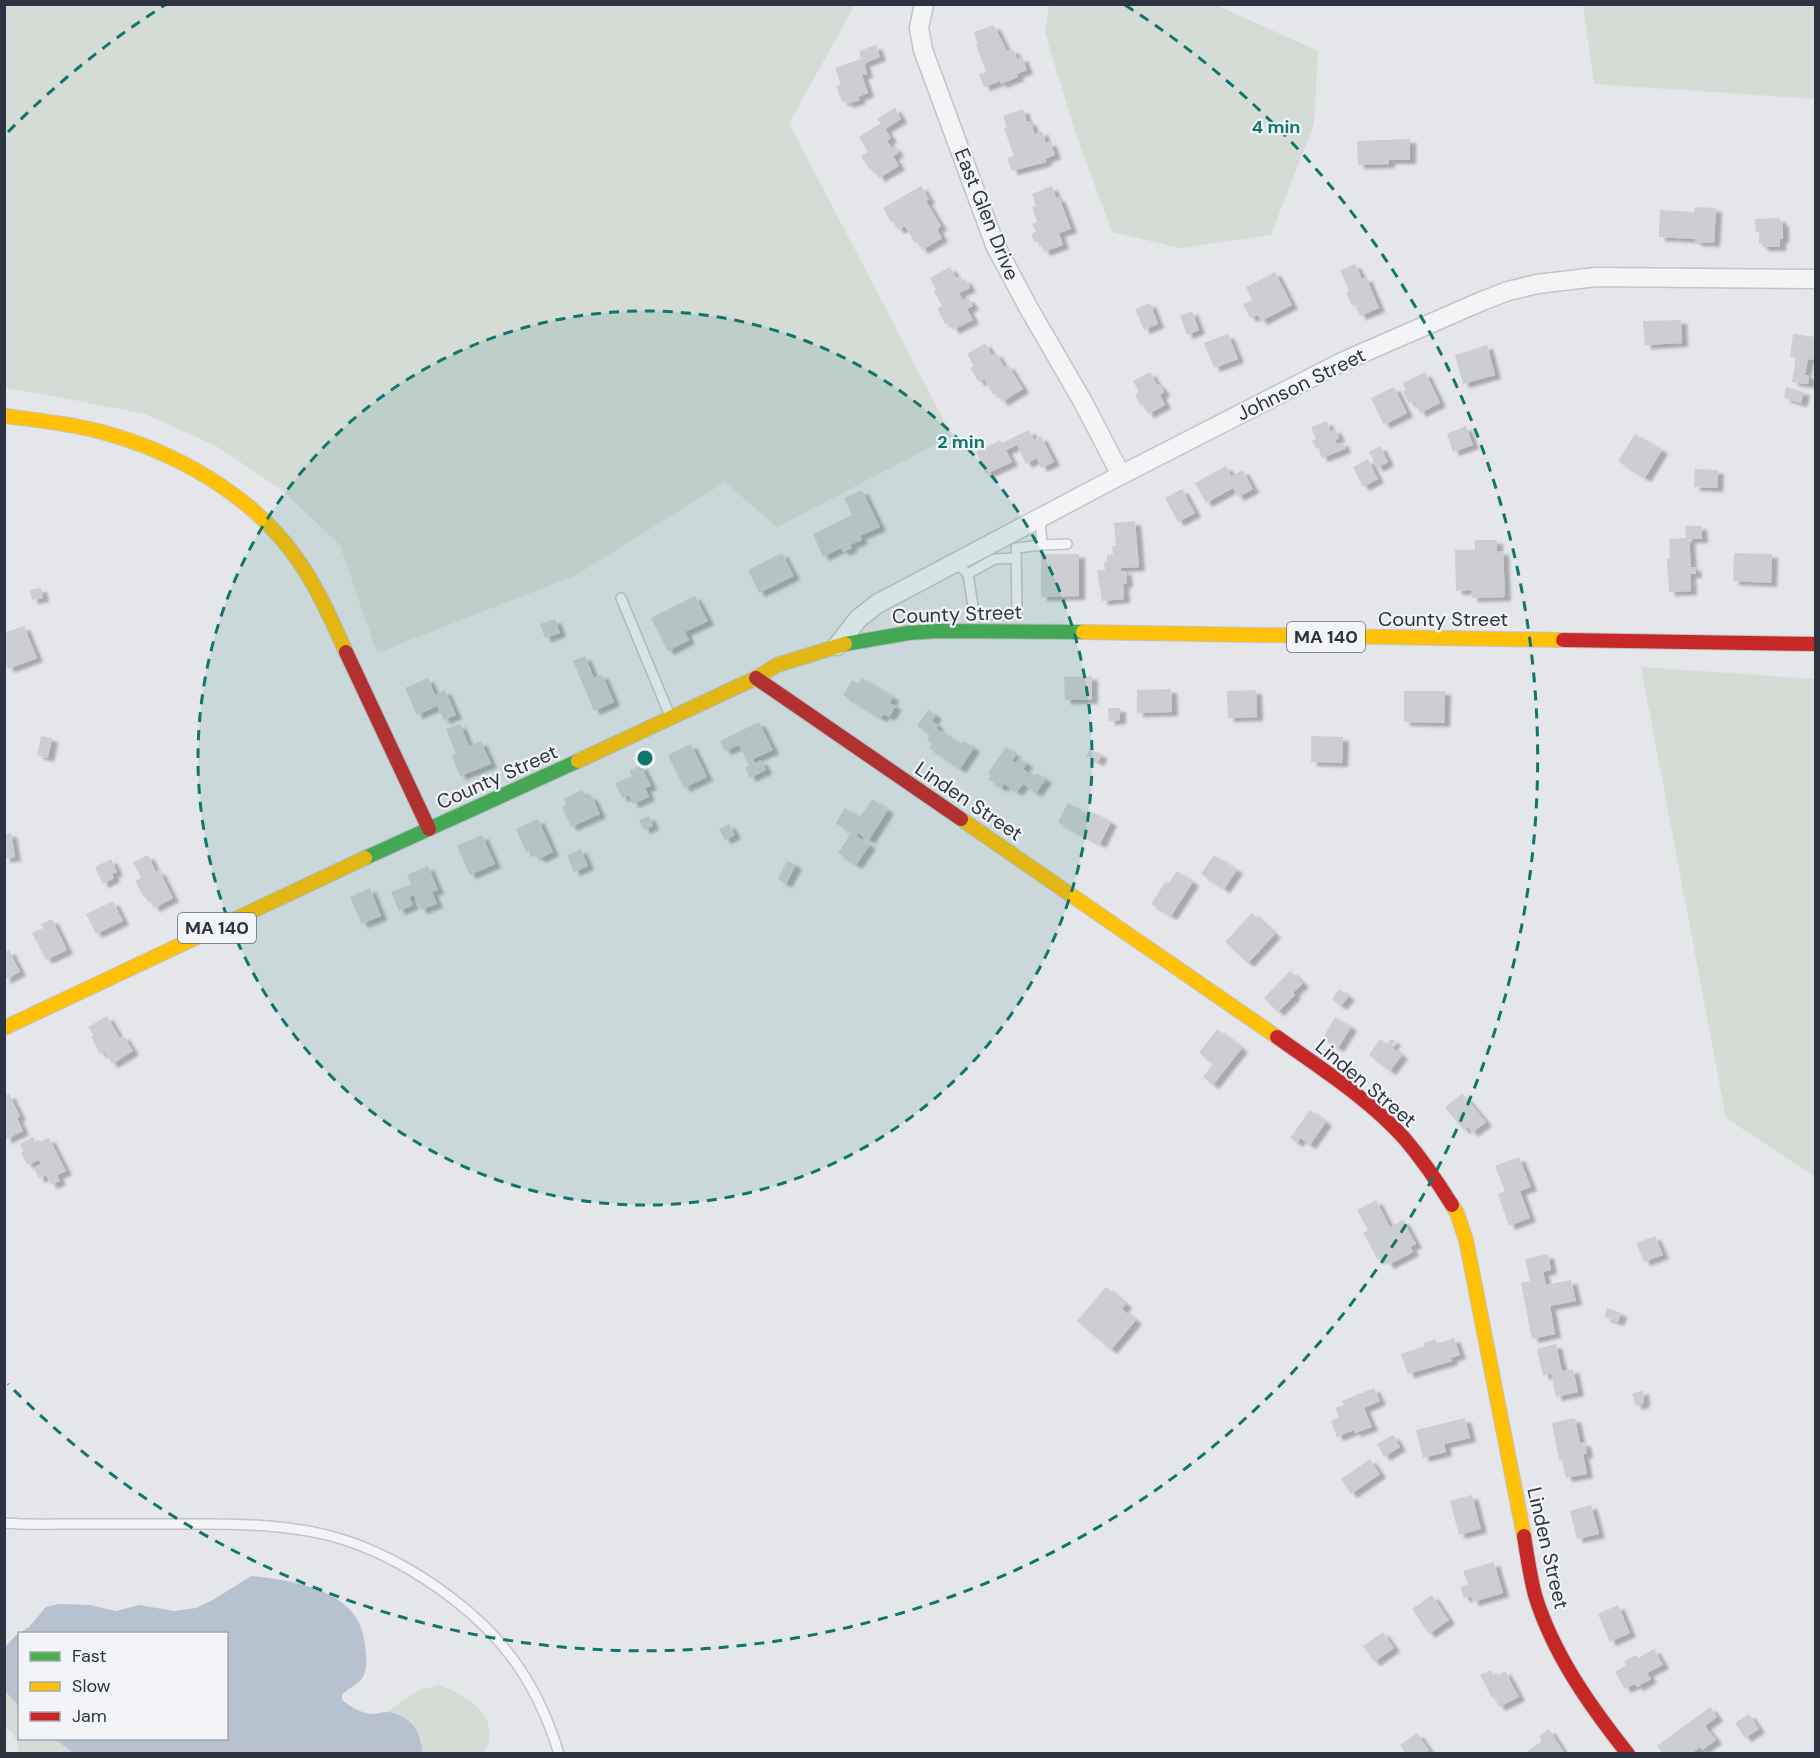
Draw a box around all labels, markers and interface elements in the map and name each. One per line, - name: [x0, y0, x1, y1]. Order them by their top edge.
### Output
- text: 4 min: [1252, 115, 1300, 139]
- street label: East Glen Drive: [949, 144, 1025, 284]
- street label: Johnson Street: [1232, 342, 1370, 426]
- text: 2 min: [937, 430, 985, 454]
- street label: County Street: [892, 599, 1023, 629]
- street label: County Street: [1378, 606, 1508, 632]
- road number: MA 140: [1287, 622, 1365, 652]
- street label: County Street: [432, 739, 562, 815]
- centre of rings: [635, 748, 655, 768]
- street label: Linden Street: [910, 755, 1028, 847]
- road number: MA 140: [178, 913, 256, 943]
- street label: Linden Street: [1310, 1033, 1422, 1133]
- street label: Linden Street: [1521, 1485, 1575, 1612]
- legend: [18, 1632, 228, 1740]
- text: Fast: [72, 1644, 107, 1668]
- text: Slow: [72, 1674, 111, 1698]
- text: Jam: [72, 1704, 107, 1728]

